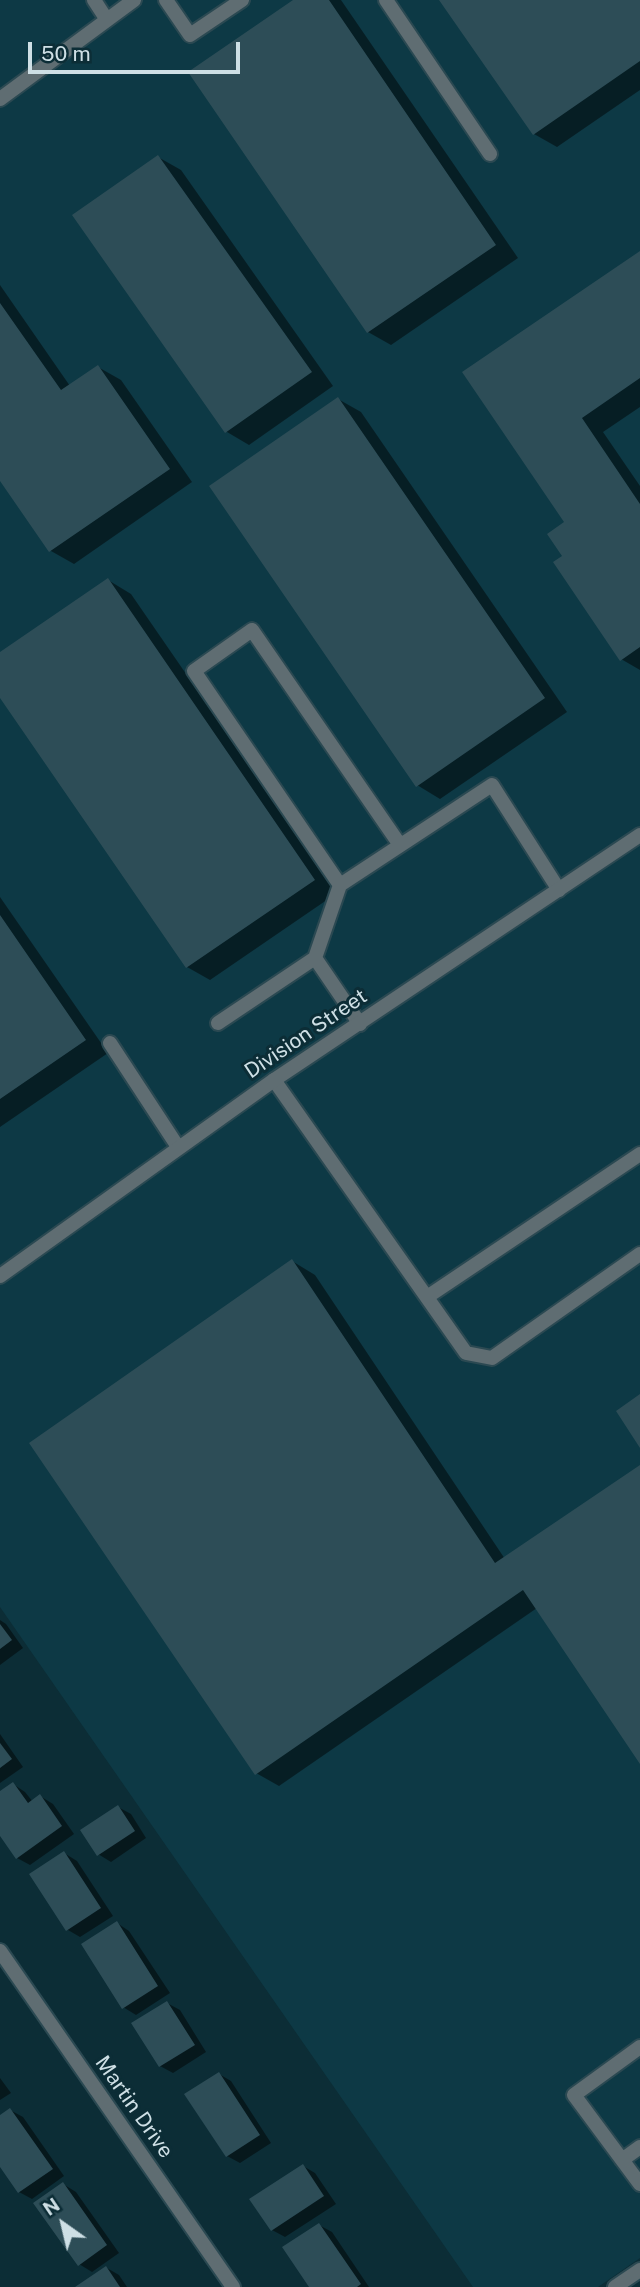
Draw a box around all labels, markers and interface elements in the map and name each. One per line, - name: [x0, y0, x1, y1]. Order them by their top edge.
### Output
- scale bar: [32, 28, 243, 72]
- text: 50 m: [41, 41, 91, 66]
- street label: Division Street: [240, 984, 372, 1084]
- street label: Martin Drive: [90, 2051, 178, 2163]
- north arrow: [28, 2189, 98, 2259]
- text: N: [39, 2193, 64, 2220]

